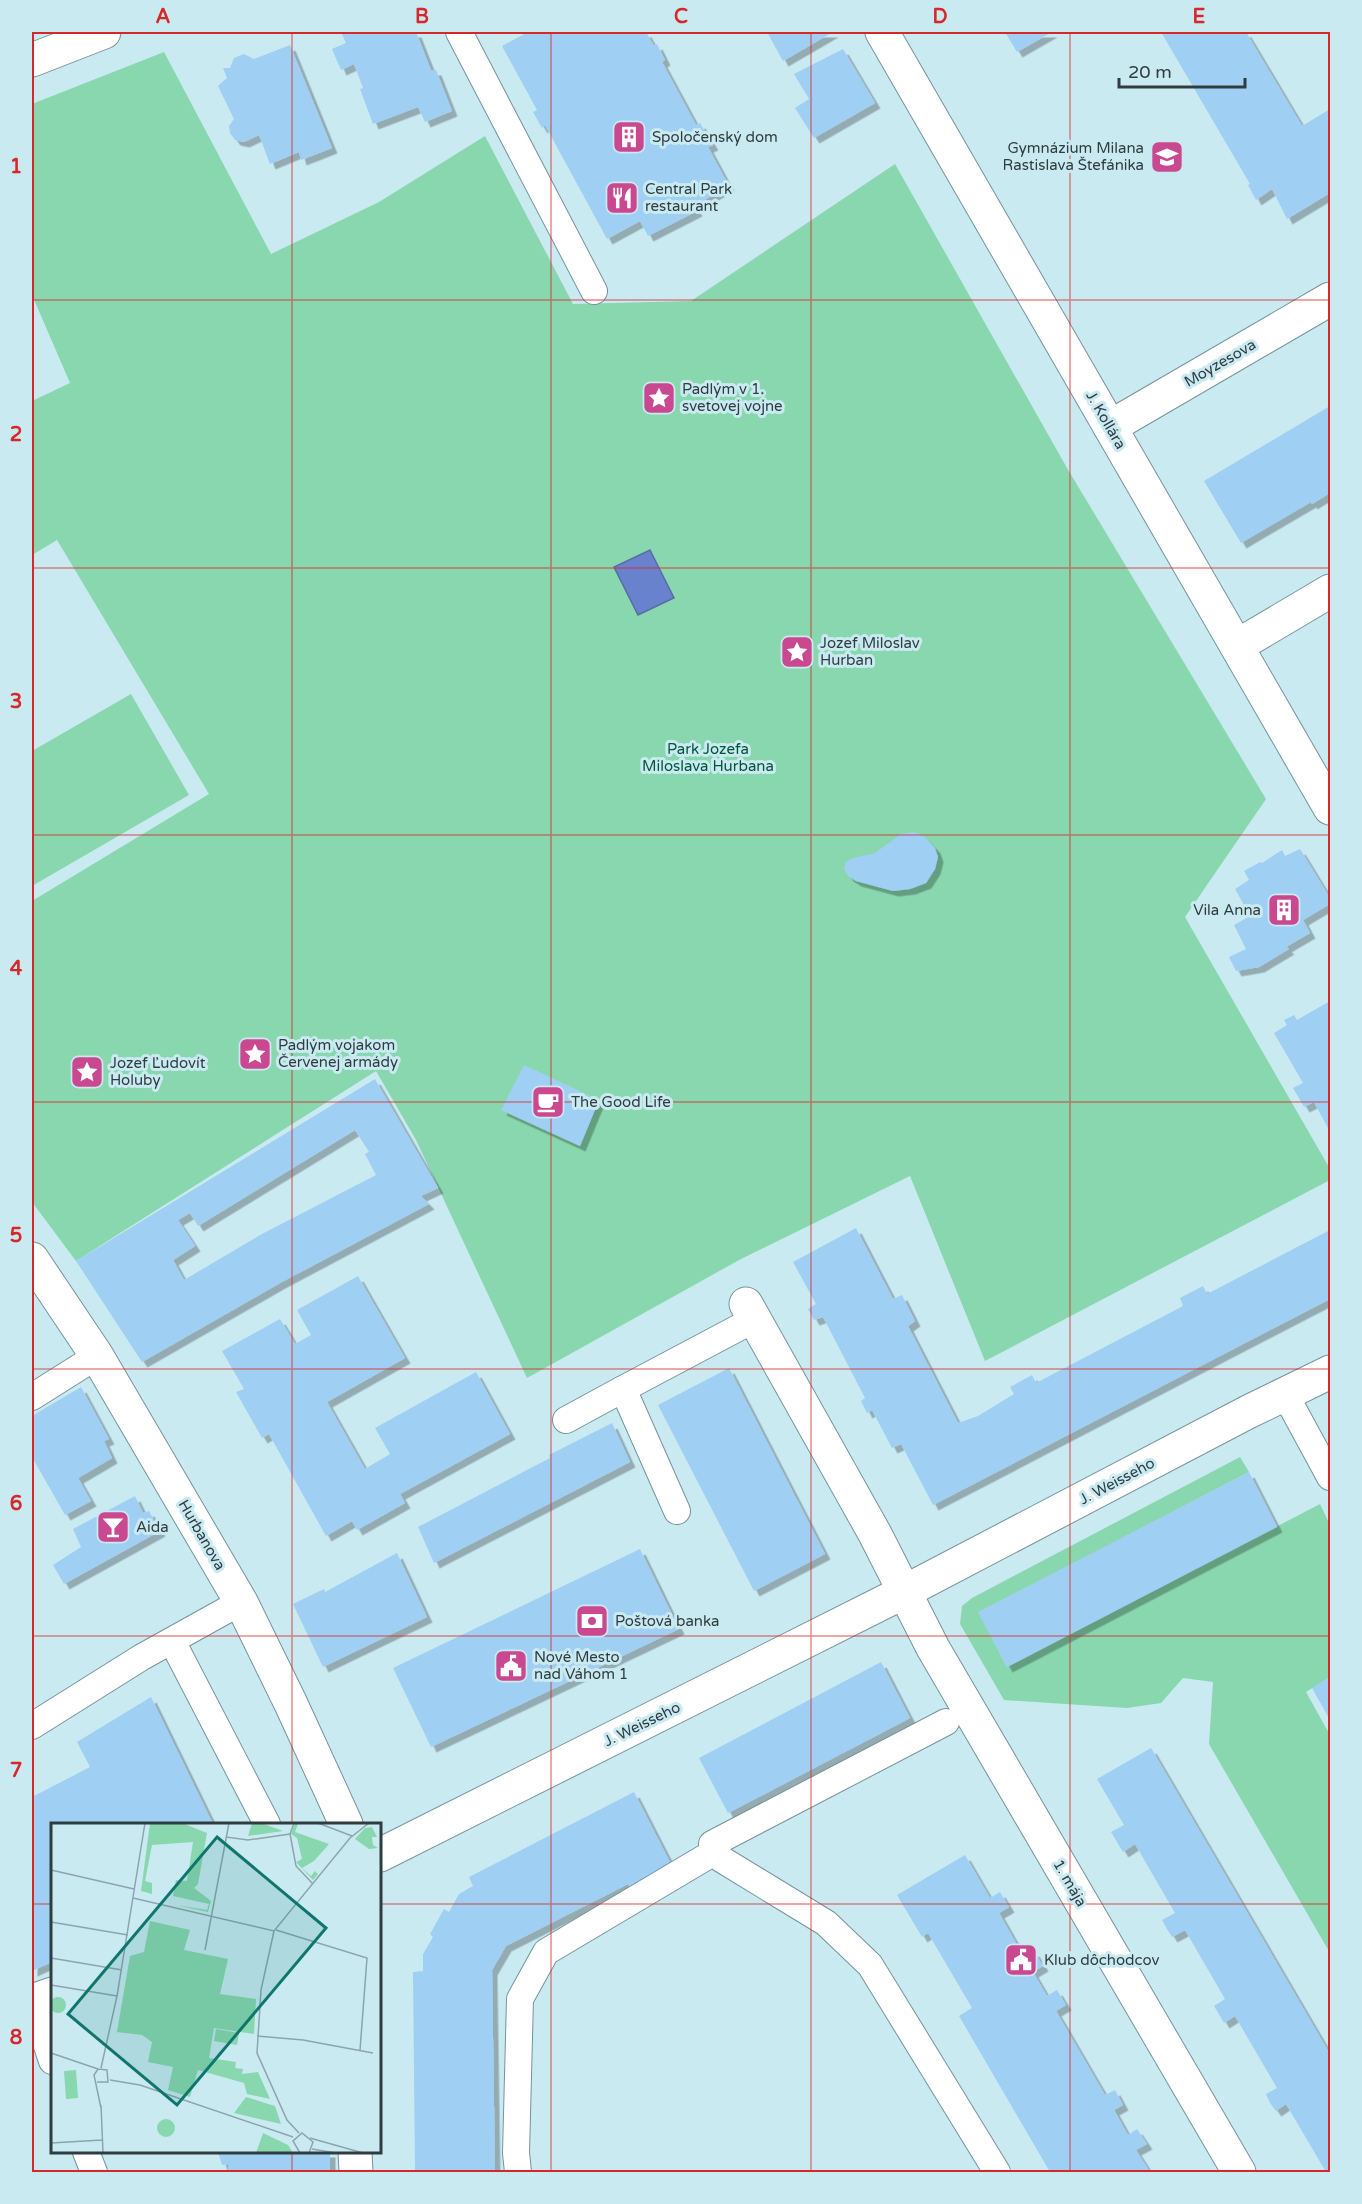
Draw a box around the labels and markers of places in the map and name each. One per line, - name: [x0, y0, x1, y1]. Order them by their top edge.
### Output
- building icon: Spoločenský dom: [611, 119, 647, 155]
- place label: Spoločenský dom: [652, 128, 778, 146]
- place label: Gymnázium Milana Rastislava Štefánika: [1003, 139, 1144, 174]
- school or university icon: Gymnázium Milana Rastislava Štefánika: [1149, 139, 1185, 175]
- restaurant icon: Central Park restaurant: [604, 180, 640, 216]
- place label: Central Park restaurant: [645, 180, 732, 215]
- place icon: Padlým v 1. svetovej vojne: [641, 380, 677, 416]
- place label: Padlým v 1. svetovej vojne: [682, 380, 783, 415]
- place icon: Jozef Miloslav Hurban: [779, 634, 815, 670]
- place label: Jozef Miloslav Hurban: [820, 634, 920, 669]
- building icon: Vila Anna: [1266, 892, 1302, 928]
- place label: Vila Anna: [1193, 901, 1261, 919]
- place icon: Padlým vojakom Červenej armády: [237, 1036, 273, 1072]
- place label: Padlým vojakom Červenej armády: [278, 1036, 398, 1071]
- place icon: Jozef Ľudovít Holuby: [69, 1054, 105, 1090]
- place label: Jozef Ľudovít Holuby: [110, 1054, 206, 1089]
- cafe icon: The Good Life: [530, 1084, 566, 1120]
- place label: The Good Life: [571, 1093, 671, 1111]
- bar icon: Aida: [95, 1509, 131, 1545]
- place label: Aida: [136, 1518, 169, 1536]
- bank icon: Poštová banka: [574, 1603, 610, 1639]
- place label: Poštová banka: [615, 1612, 719, 1630]
- public building icon: Nové Mesto nad Váhom 1: [493, 1648, 529, 1684]
- place label: Nové Mesto nad Váhom 1: [534, 1648, 628, 1683]
- public building icon: Klub dôchodcov: [1003, 1942, 1039, 1978]
- place label: Klub dôchodcov: [1044, 1951, 1160, 1969]

